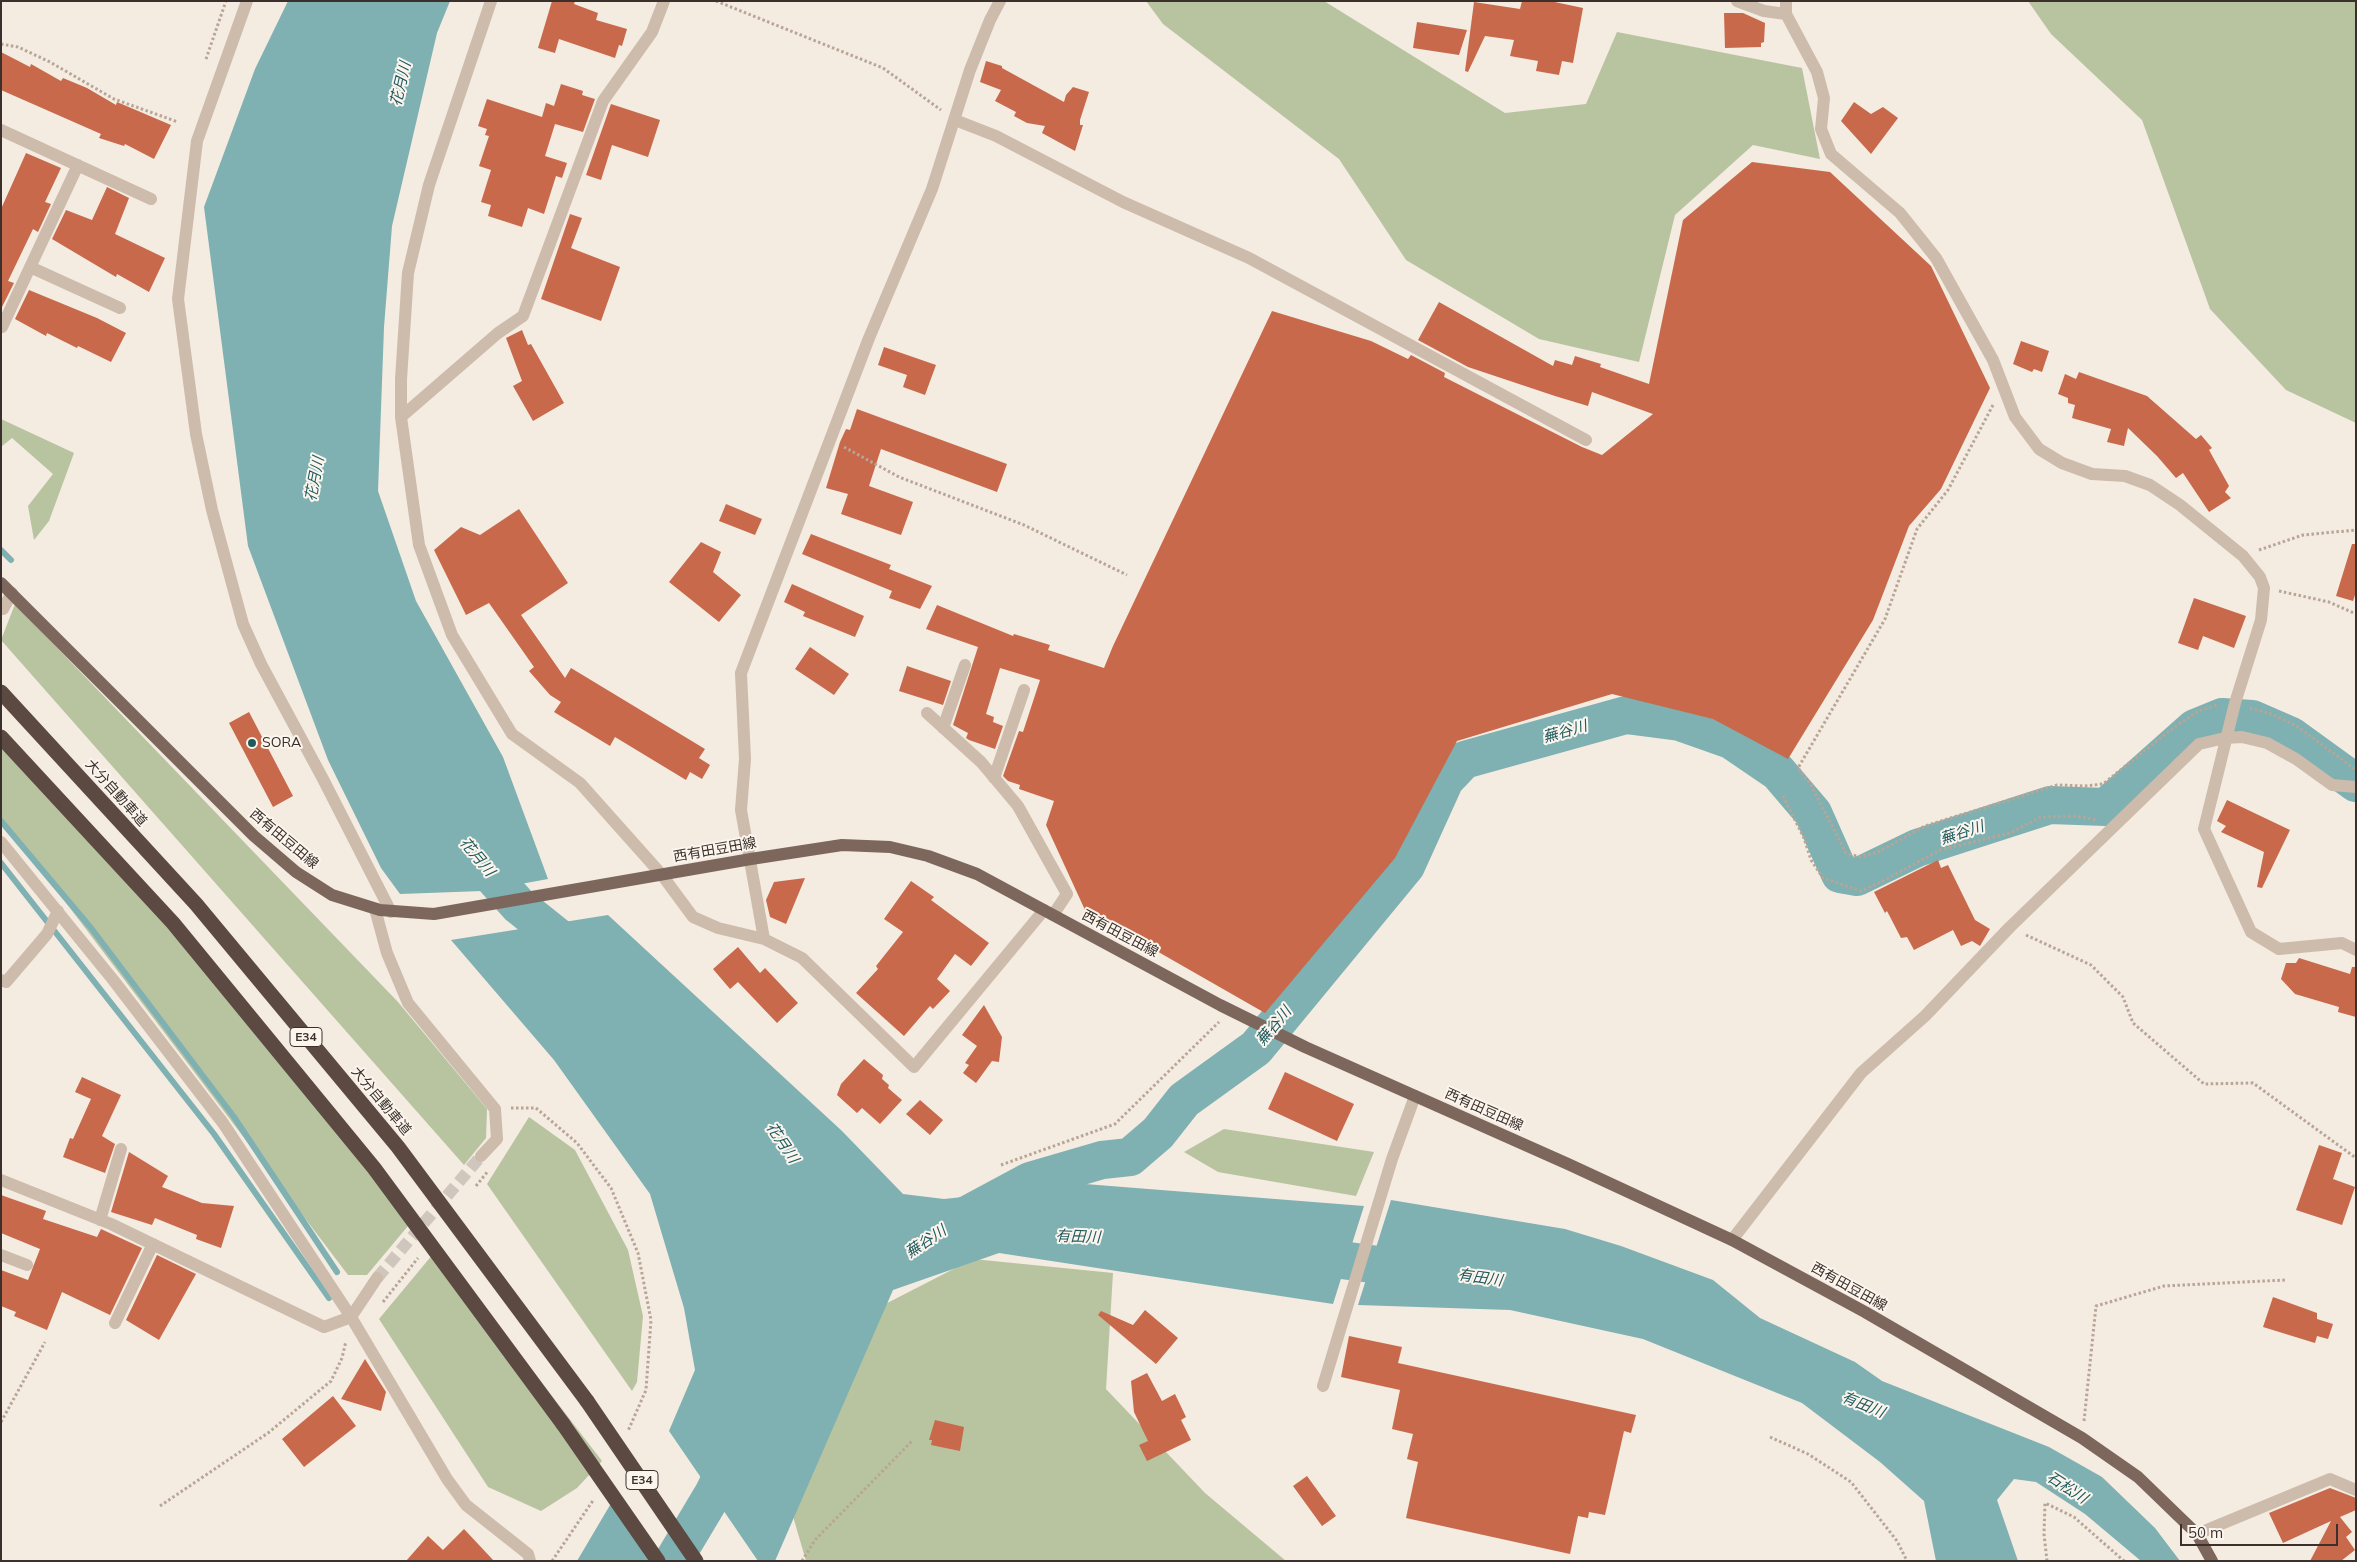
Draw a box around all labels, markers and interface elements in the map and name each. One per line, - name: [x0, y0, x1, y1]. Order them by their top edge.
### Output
- water label: 花月川: [387, 60, 415, 108]
- water label: 花月川: [302, 455, 328, 503]
- water label: 蕪谷川: [1541, 717, 1589, 747]
- place label: SORA: [262, 735, 301, 751]
- marker: SORA: [246, 737, 258, 749]
- street label: 大分自動車道: [82, 756, 150, 830]
- street label: 西有田豆田線: [246, 806, 322, 872]
- water label: 蕪谷川: [1938, 817, 1986, 849]
- water label: 花月川: [456, 834, 498, 880]
- street label: 西有田豆田線: [672, 834, 758, 866]
- street label: 西有田豆田線: [1079, 907, 1161, 961]
- water label: 蕪谷川: [1253, 1003, 1295, 1049]
- road number: E34: [290, 1028, 322, 1046]
- street label: 大分自動車道: [348, 1063, 414, 1139]
- street label: 西有田豆田線: [1442, 1085, 1526, 1135]
- water label: 花月川: [762, 1119, 802, 1167]
- water label: 蕪谷川: [902, 1222, 950, 1262]
- water label: 有田川: [1055, 1227, 1101, 1247]
- street label: 西有田豆田線: [1808, 1259, 1890, 1315]
- water label: 有田川: [1456, 1266, 1504, 1290]
- water label: 有田川: [1839, 1388, 1887, 1422]
- water label: 石松川: [2043, 1468, 2091, 1508]
- road number: E34: [626, 1470, 658, 1490]
- scale bar: [2182, 1514, 2340, 1546]
- text: 50 m: [2188, 1523, 2223, 1542]

